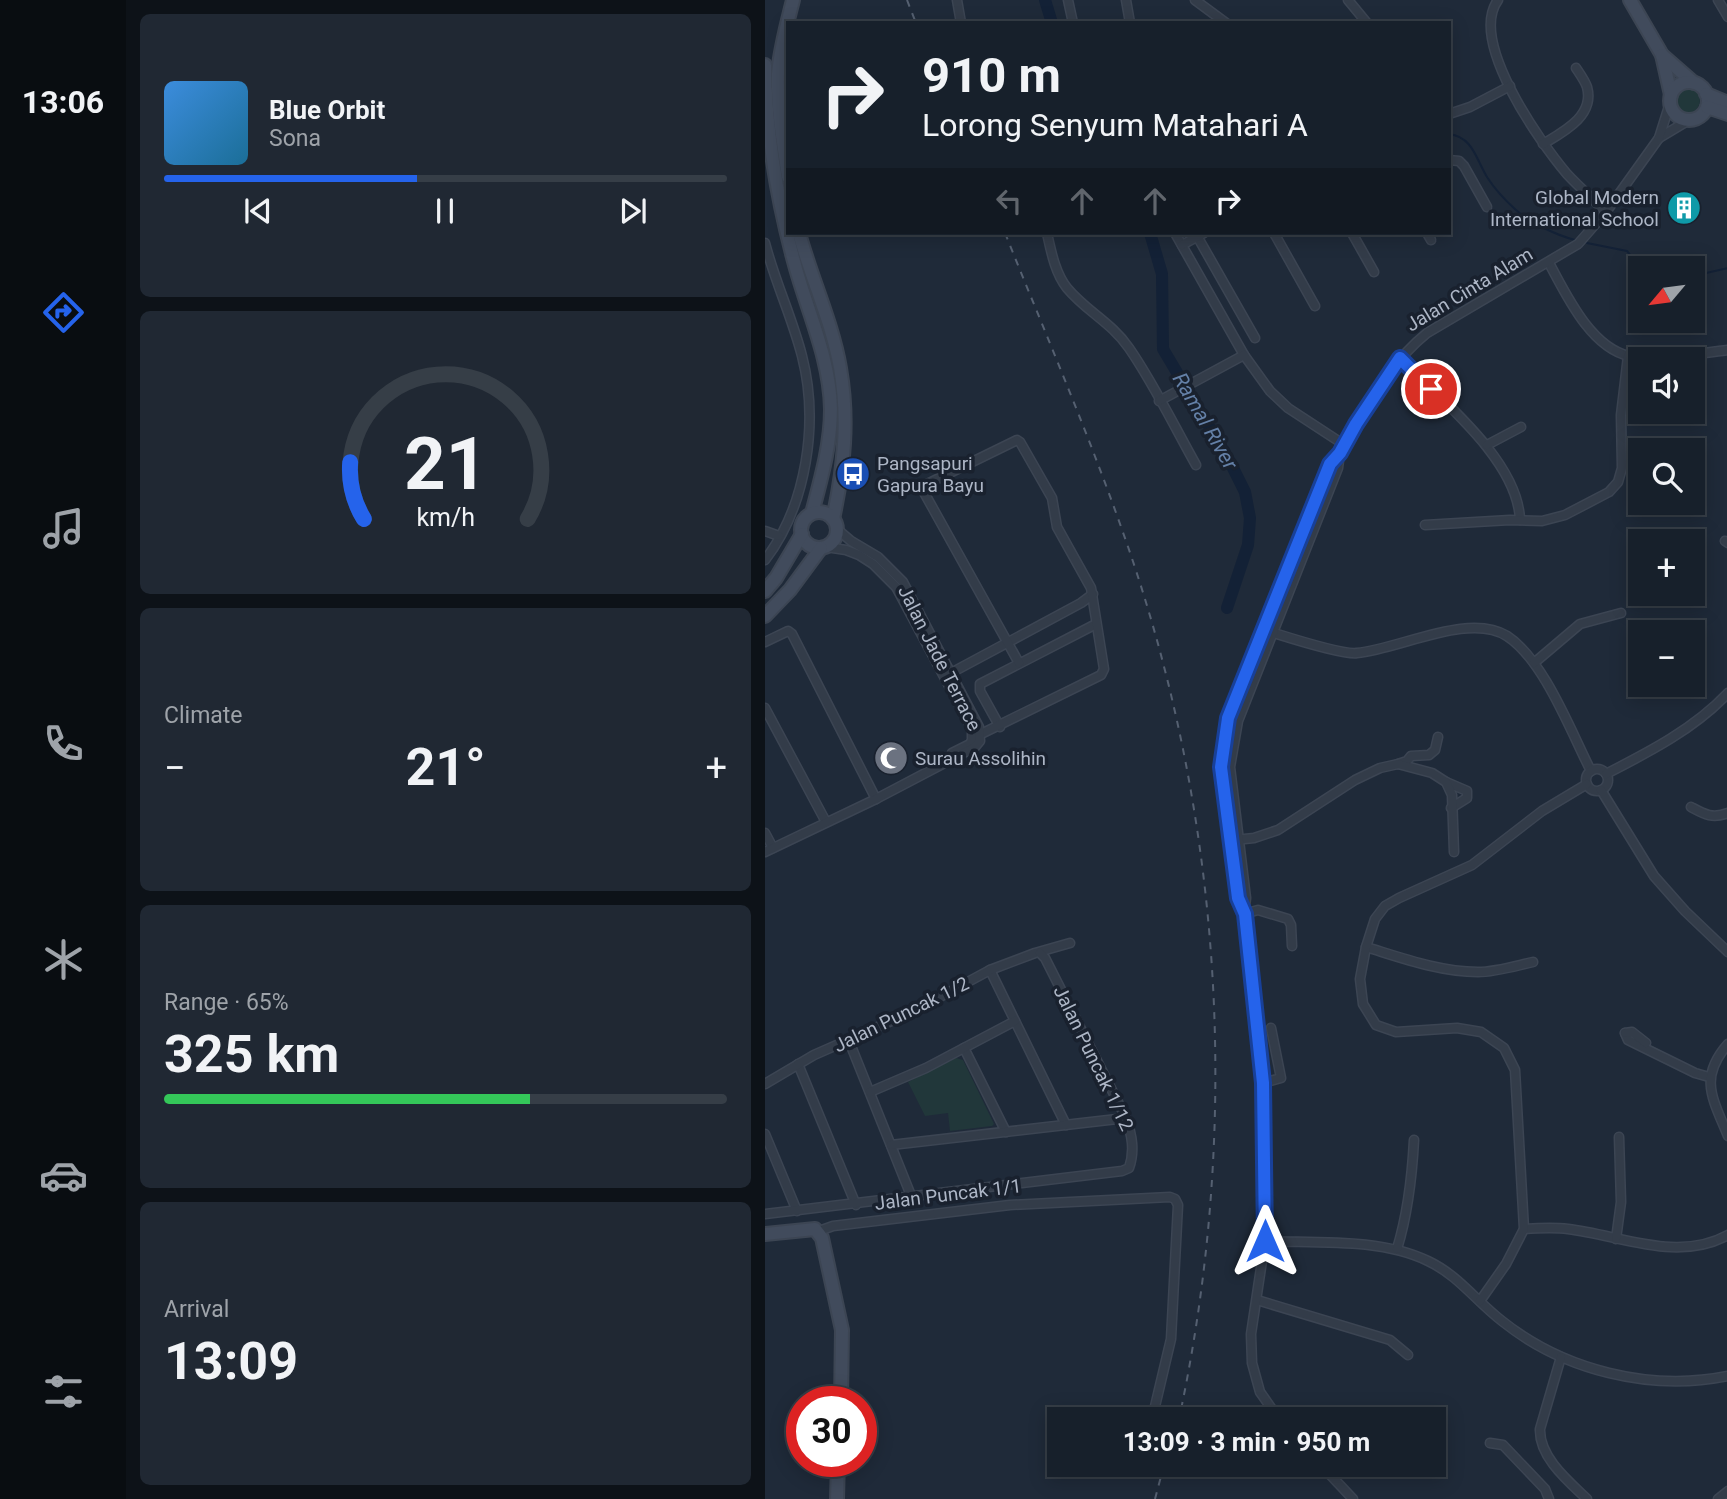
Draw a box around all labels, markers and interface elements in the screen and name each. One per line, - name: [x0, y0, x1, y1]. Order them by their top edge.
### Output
- text: 910 m: [922, 47, 1061, 104]
- icon: right: [807, 49, 898, 140]
- text: 13:06: [22, 83, 104, 121]
- text: Blue Orbit: [269, 95, 385, 125]
- text: Lorong Senyum Matahari A: [922, 106, 1308, 144]
- text: Sona: [269, 125, 321, 152]
- icon: left: [990, 182, 1028, 220]
- icon: ahead: [1063, 182, 1101, 220]
- icon: ahead: [1136, 182, 1174, 220]
- icon: right: [1209, 182, 1247, 220]
- place label: Global Modern International School: [1490, 186, 1659, 231]
- building icon: Global Modern International School: [1665, 189, 1703, 227]
- icon: previous: [239, 192, 277, 230]
- icon: pause: [426, 192, 464, 230]
- icon: next: [614, 192, 652, 230]
- street label: Jalan Cinta Alam: [1402, 243, 1537, 336]
- north arrow: [1628, 256, 1705, 332]
- map controls: [1628, 256, 1705, 697]
- icon: directions: [39, 288, 88, 337]
- button: sound: [1628, 347, 1705, 424]
- pin: [1401, 359, 1461, 419]
- water label: Ramal River: [1168, 368, 1243, 475]
- icon: arrive: [1412, 370, 1450, 408]
- text: 21: [404, 421, 487, 507]
- button: search: [1628, 438, 1705, 515]
- place label: Pangsapuri Gapura Bayu: [877, 452, 984, 497]
- bus stop icon: Pangsapuri Gapura Bayu: [834, 455, 872, 493]
- text: km/h: [416, 502, 475, 531]
- icon: music: [39, 504, 88, 553]
- button: +: [1628, 529, 1705, 606]
- street label: Jalan Jade Terrace: [893, 582, 986, 735]
- button: −: [1628, 620, 1705, 697]
- text: Climate: [164, 702, 243, 729]
- icon: phone: [39, 719, 88, 768]
- text: 21°: [406, 737, 486, 798]
- mosque icon: Surau Assolihin: [872, 739, 910, 777]
- text: −: [164, 746, 186, 790]
- text: +: [705, 746, 727, 790]
- place label: Surau Assolihin: [915, 747, 1046, 770]
- icon: climate: [39, 935, 88, 984]
- street label: Jalan Puncak 1/2: [830, 972, 973, 1057]
- street label: Jalan Puncak 1/12: [1048, 982, 1139, 1134]
- text: Range · 65%: [164, 989, 289, 1016]
- text: 325 km: [164, 1024, 339, 1085]
- icon: car: [39, 1151, 88, 1200]
- street label: Jalan Puncak 1/1: [873, 1174, 1023, 1215]
- position arrow: [1228, 1204, 1302, 1278]
- text: Arrival: [164, 1296, 229, 1323]
- text: 13:09: [164, 1331, 298, 1392]
- icon: filters: [39, 1367, 88, 1416]
- speed limit sign: 30: [786, 1386, 877, 1477]
- text: 13:09 · 3 min · 950 m: [1123, 1427, 1370, 1457]

